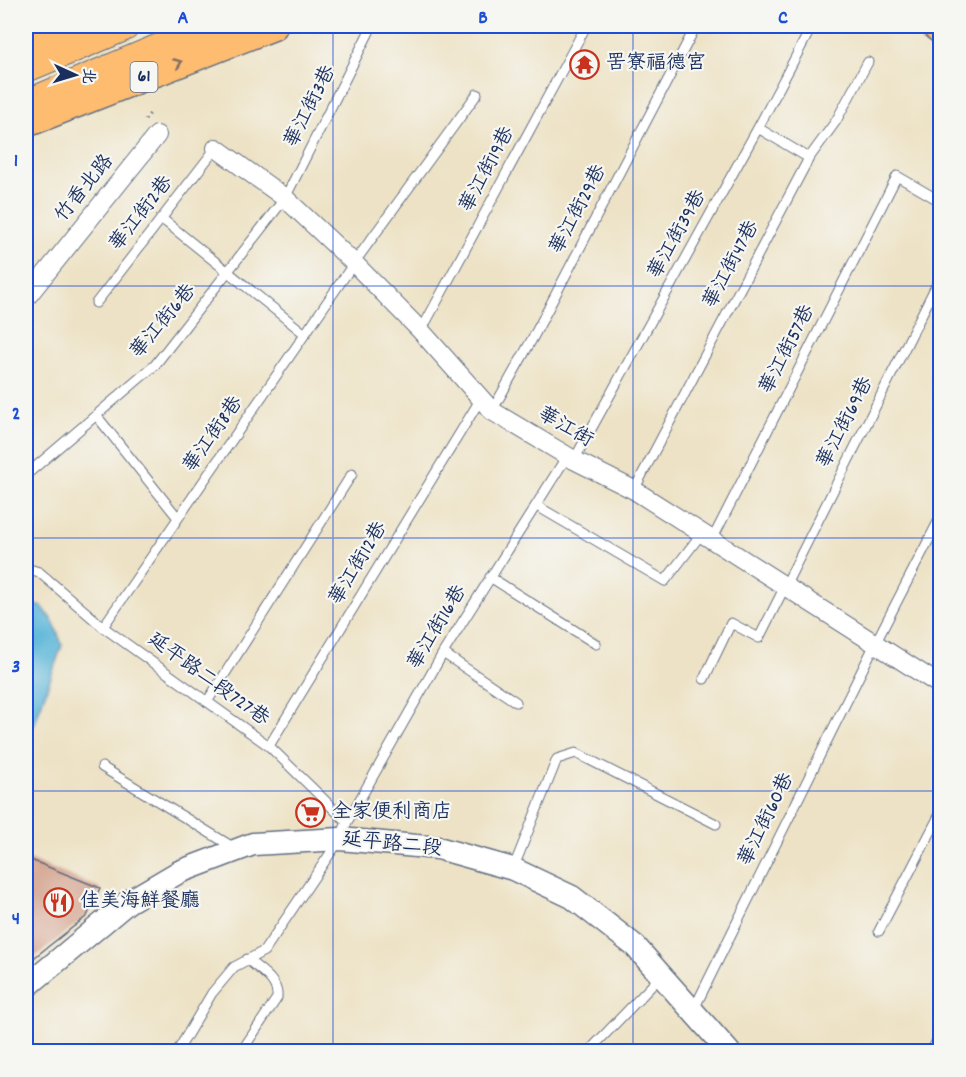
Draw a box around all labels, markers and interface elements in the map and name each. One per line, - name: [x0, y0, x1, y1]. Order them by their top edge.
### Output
- text: A: [178, 5, 189, 33]
- text: B: [478, 5, 488, 33]
- text: C: [778, 5, 788, 33]
- north arrow: [45, 45, 105, 105]
- temple icon: 罟寮福德宮: [569, 48, 601, 80]
- place label: 罟寮福德宮: [606, 50, 706, 78]
- one-way arrow: [172, 58, 182, 71]
- street label: 華江街3巷: [278, 60, 344, 153]
- road number: 61: [130, 62, 158, 92]
- text: 北: [75, 67, 100, 85]
- street label: 華江街19巷: [454, 121, 523, 218]
- text: 1: [14, 148, 18, 176]
- street label: 竹香北路: [49, 148, 122, 229]
- street label: 華江街29巷: [544, 159, 615, 260]
- street label: 華江街2巷: [104, 170, 181, 258]
- street label: 華江街39巷: [642, 184, 714, 285]
- street label: 華江街47巷: [697, 215, 767, 314]
- street label: 華江街6巷: [124, 278, 204, 365]
- street label: 華江街57巷: [754, 300, 823, 400]
- street label: 華江街69巷: [811, 372, 881, 473]
- street label: 華江街8巷: [177, 390, 251, 479]
- text: 2: [12, 401, 20, 429]
- street label: 華江街: [532, 401, 598, 455]
- street label: 華江街12巷: [323, 516, 395, 611]
- street label: 華江街16巷: [402, 580, 475, 676]
- street label: 延平路二段727巷: [141, 626, 275, 734]
- text: 3: [12, 654, 20, 682]
- street label: 華江街60巷: [732, 768, 802, 871]
- supermarket icon: 全家便利商店: [295, 797, 327, 829]
- place label: 全家便利商店: [332, 799, 452, 827]
- street label: 延平路二段: [341, 826, 443, 864]
- restaurant icon: 佳美海鮮餐廳: [43, 886, 75, 918]
- place label: 佳美海鮮餐廳: [80, 888, 200, 916]
- text: 4: [12, 906, 20, 934]

